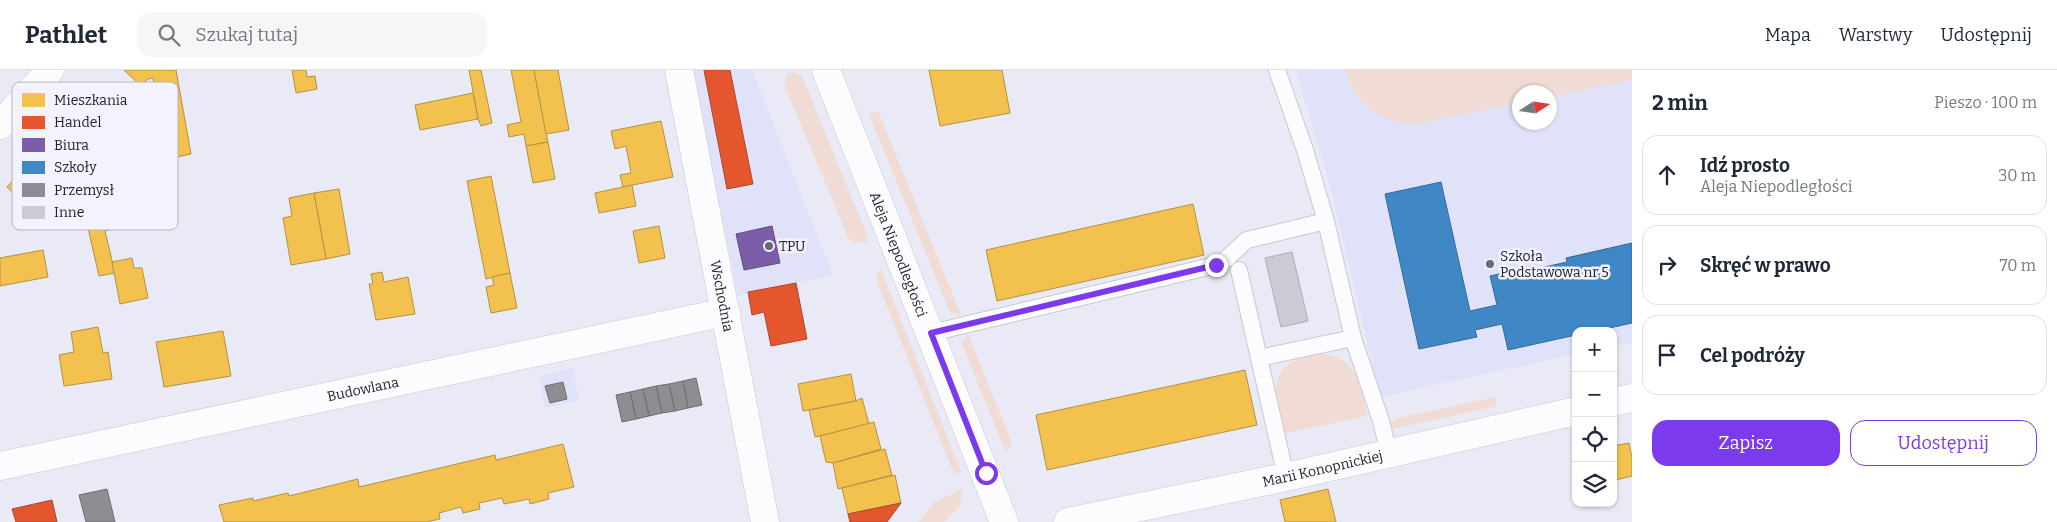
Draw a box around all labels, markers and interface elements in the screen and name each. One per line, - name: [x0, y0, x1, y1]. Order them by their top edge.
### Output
- search box: [137, 12, 487, 57]
- text: Pathlet: [25, 21, 107, 49]
- icon: search: [155, 21, 183, 49]
- text: Szukaj tutaj: [195, 23, 298, 46]
- text: Mapa: [1765, 24, 1811, 46]
- text: Warstwy: [1839, 24, 1913, 46]
- text: Udostępnij: [1941, 24, 2032, 46]
- legend: [12, 82, 178, 230]
- north arrow: [1512, 85, 1557, 130]
- text: 2 min: [1652, 90, 1708, 116]
- text: Mieszkania: [54, 92, 128, 109]
- text: Pieszo · 100 m: [1934, 93, 2037, 112]
- text: Handel: [54, 114, 101, 131]
- text: Biura: [54, 137, 89, 154]
- text: Idź prosto: [1700, 154, 1790, 177]
- text: Szkoły: [54, 159, 97, 176]
- icon: ahead: [1653, 161, 1681, 189]
- text: 30 m: [1998, 166, 2036, 185]
- text: Aleja Niepodległości: [1700, 177, 1852, 196]
- text: Przemysł: [54, 182, 114, 199]
- street label: Aleja Niepodległości: [866, 189, 931, 319]
- text: Inne: [54, 204, 84, 221]
- place label: TPU: [779, 238, 806, 255]
- marker: TPU: [763, 240, 775, 252]
- place label: Szkoła Podstawowa nr 5: [1500, 248, 1609, 281]
- icon: right: [1653, 251, 1681, 279]
- route end: [1205, 254, 1228, 277]
- text: Skręć w prawo: [1700, 254, 1831, 277]
- text: 70 m: [2000, 256, 2036, 275]
- marker: Szkoła Podstawowa nr 5: [1484, 258, 1496, 270]
- street label: Wschodnia: [707, 259, 737, 334]
- map controls: [1572, 327, 1617, 507]
- button: +: [1572, 327, 1617, 372]
- icon: arrive: [1653, 341, 1681, 369]
- text: Cel podróży: [1700, 344, 1805, 367]
- button: −: [1572, 372, 1617, 417]
- street label: Budowlana: [326, 373, 401, 405]
- button: locate: [1572, 417, 1617, 462]
- button: Zapisz: [1652, 420, 1840, 466]
- button: Udostępnij: [1850, 420, 2037, 466]
- street label: Marii Konopnickiej: [1261, 447, 1384, 490]
- route start: [975, 462, 998, 485]
- button: layers: [1572, 462, 1617, 507]

